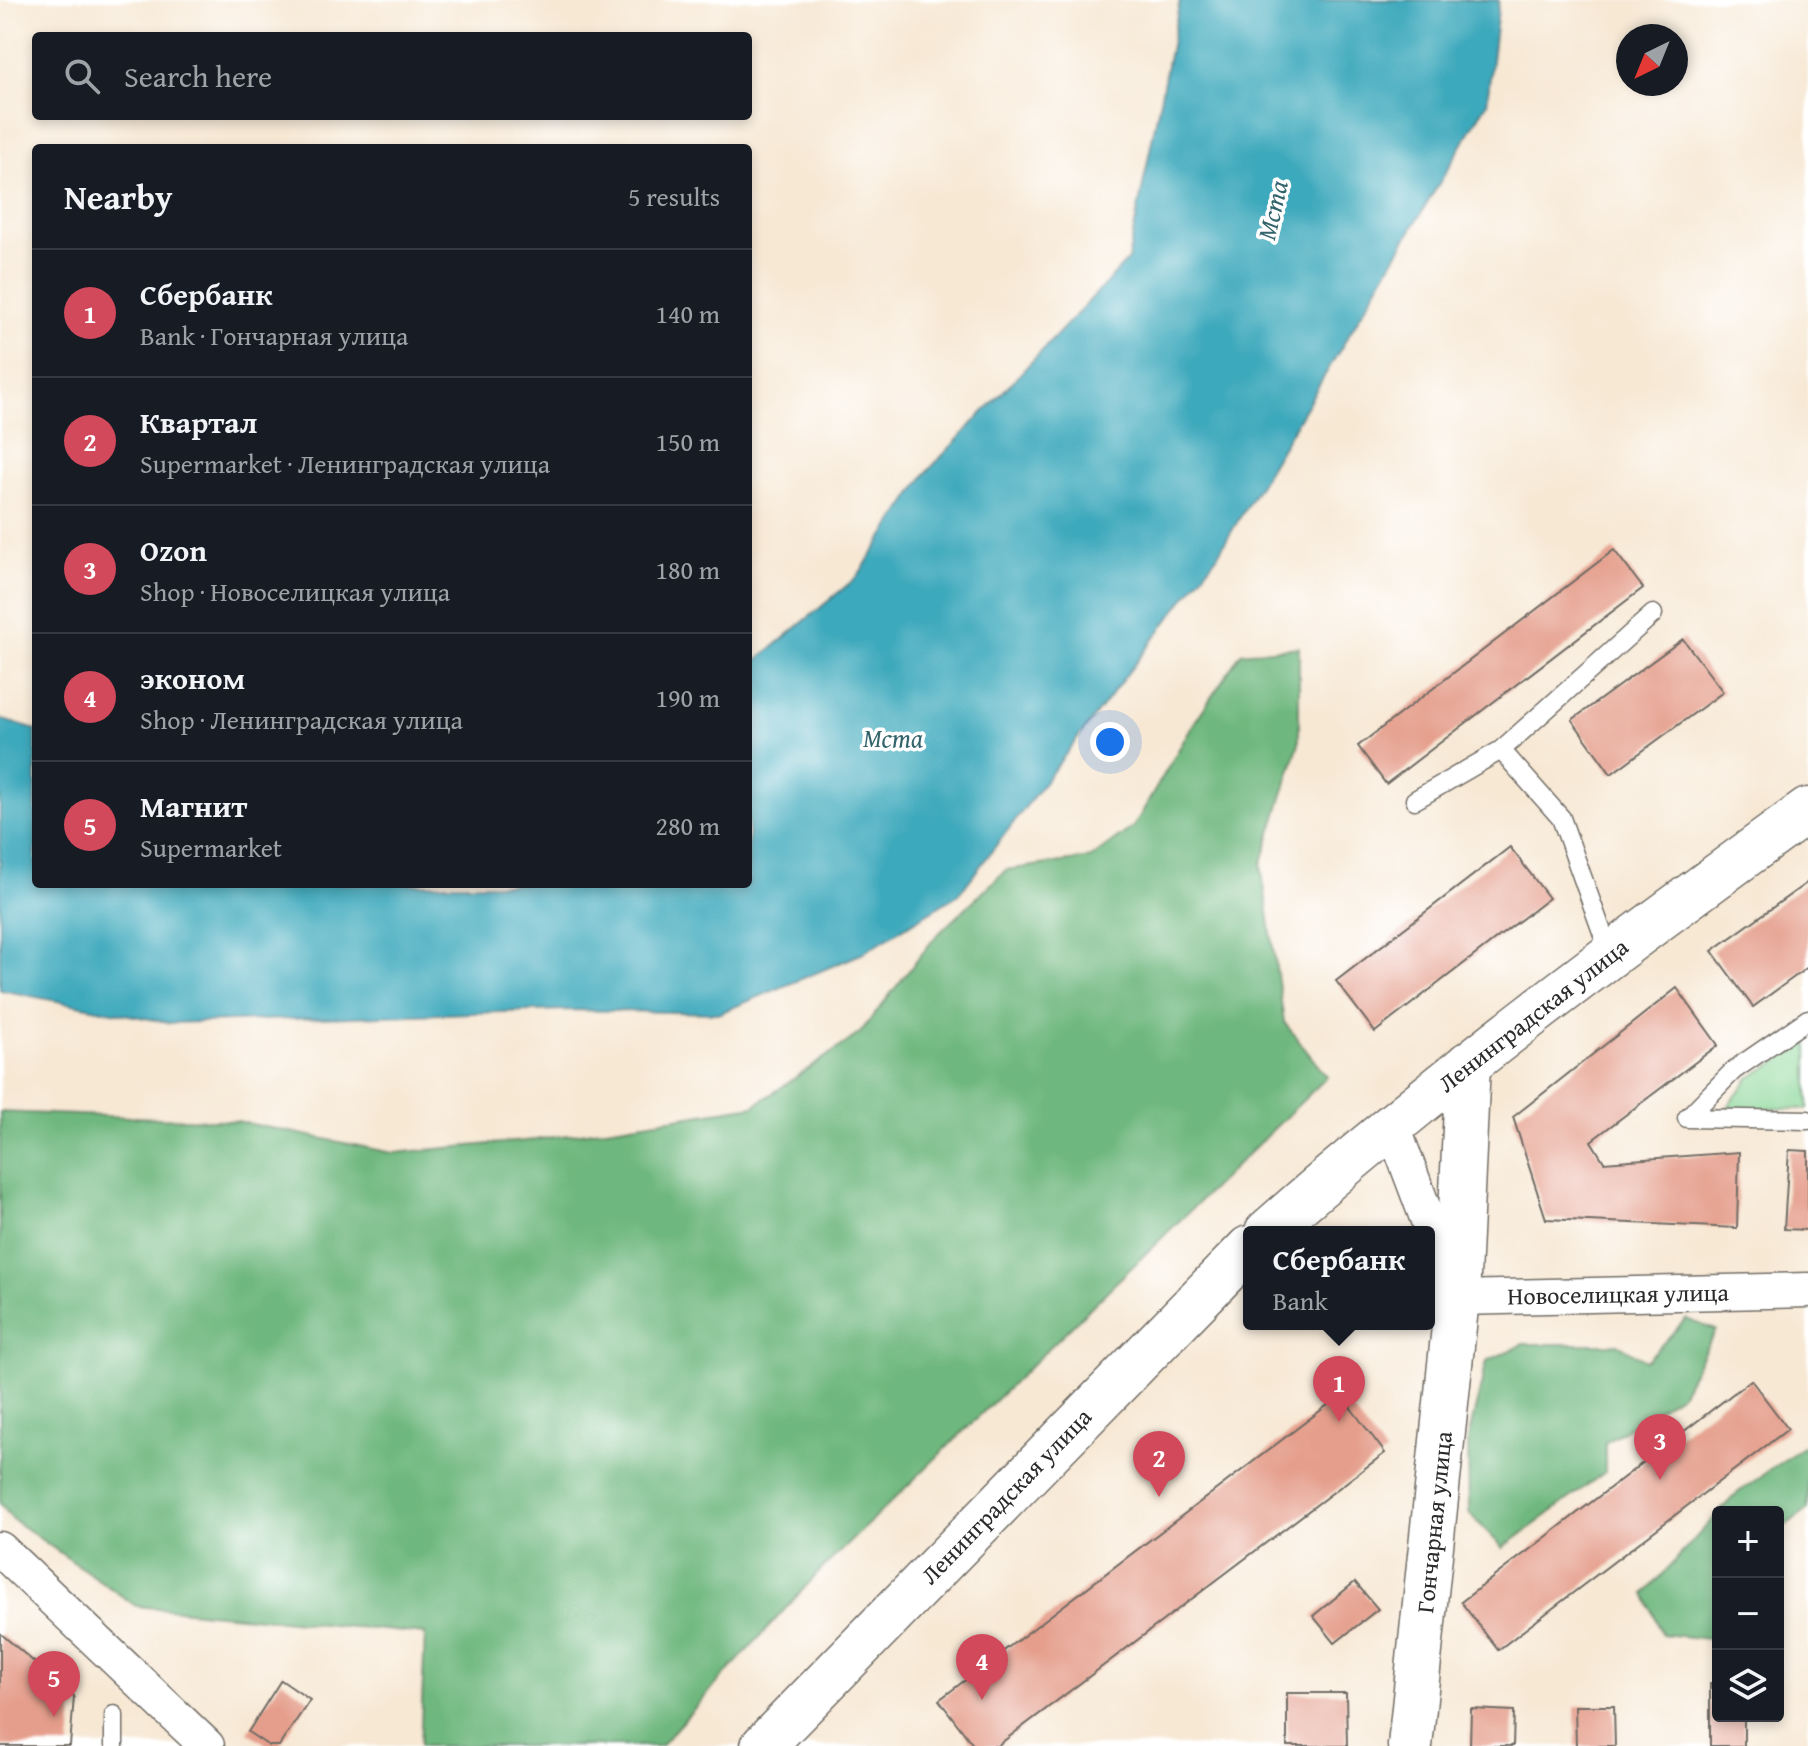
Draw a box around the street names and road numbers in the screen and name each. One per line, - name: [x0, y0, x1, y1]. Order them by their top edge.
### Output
- street label: Ленинградская улица: [1430, 929, 1636, 1101]
- street label: Новоселицкая улица: [1507, 1275, 1730, 1313]
- street label: Ленинградская улица: [912, 1400, 1100, 1592]
- street label: Гончарная улица: [1407, 1429, 1461, 1615]

